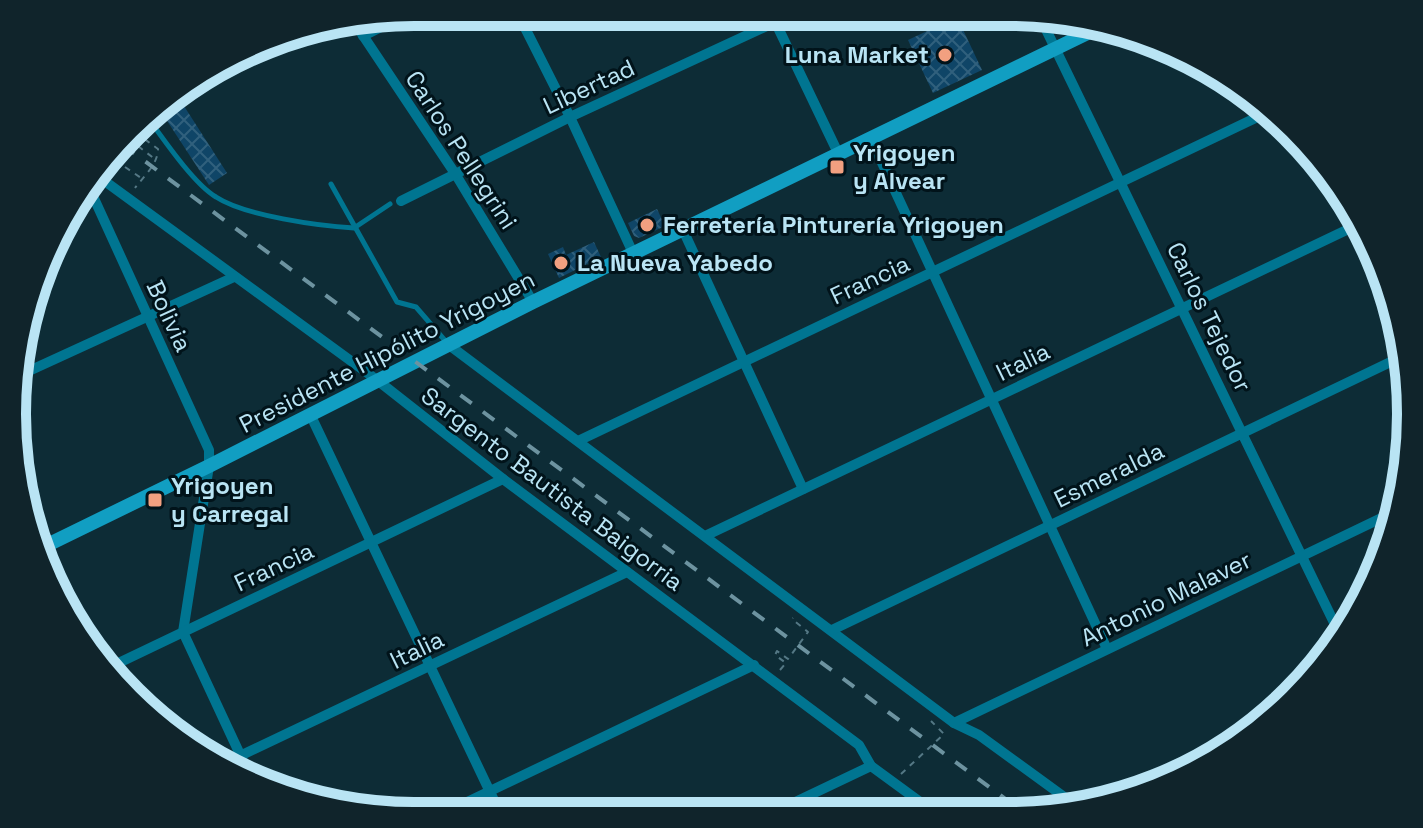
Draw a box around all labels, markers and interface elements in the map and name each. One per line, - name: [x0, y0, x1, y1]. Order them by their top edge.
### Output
- place label: Luna Market: [785, 39, 929, 70]
- marker: Luna Market: [936, 46, 954, 64]
- street label: Libertad: [538, 52, 640, 121]
- street label: Carlos Pellegrini: [399, 65, 524, 235]
- place label: Yrigoyen y Alvear: [853, 137, 955, 196]
- marker: Yrigoyen y Alvear: [828, 158, 846, 176]
- place label: Ferretería Pinturería Yrigoyen: [663, 209, 1004, 240]
- marker: Ferretería Pinturería Yrigoyen: [638, 216, 656, 234]
- street label: Carlos Tejedor: [1160, 237, 1259, 397]
- place label: La Nueva Yabedo: [577, 247, 773, 278]
- street label: Francia: [825, 248, 915, 311]
- marker: La Nueva Yabedo: [552, 254, 570, 272]
- street label: Presidente Hipólito Yrigoyen: [234, 263, 540, 440]
- street label: Bolivia: [140, 275, 199, 357]
- street label: Italia: [991, 335, 1055, 388]
- street label: Sargento Bautista Baigorria: [415, 380, 690, 598]
- street label: Esmeralda: [1049, 435, 1169, 514]
- place label: Yrigoyen y Carregal: [171, 470, 289, 529]
- marker: Yrigoyen y Carregal: [146, 491, 164, 509]
- street label: Francia: [229, 535, 319, 598]
- street label: Antonio Malaver: [1075, 544, 1256, 653]
- street label: Italia: [385, 623, 449, 676]

